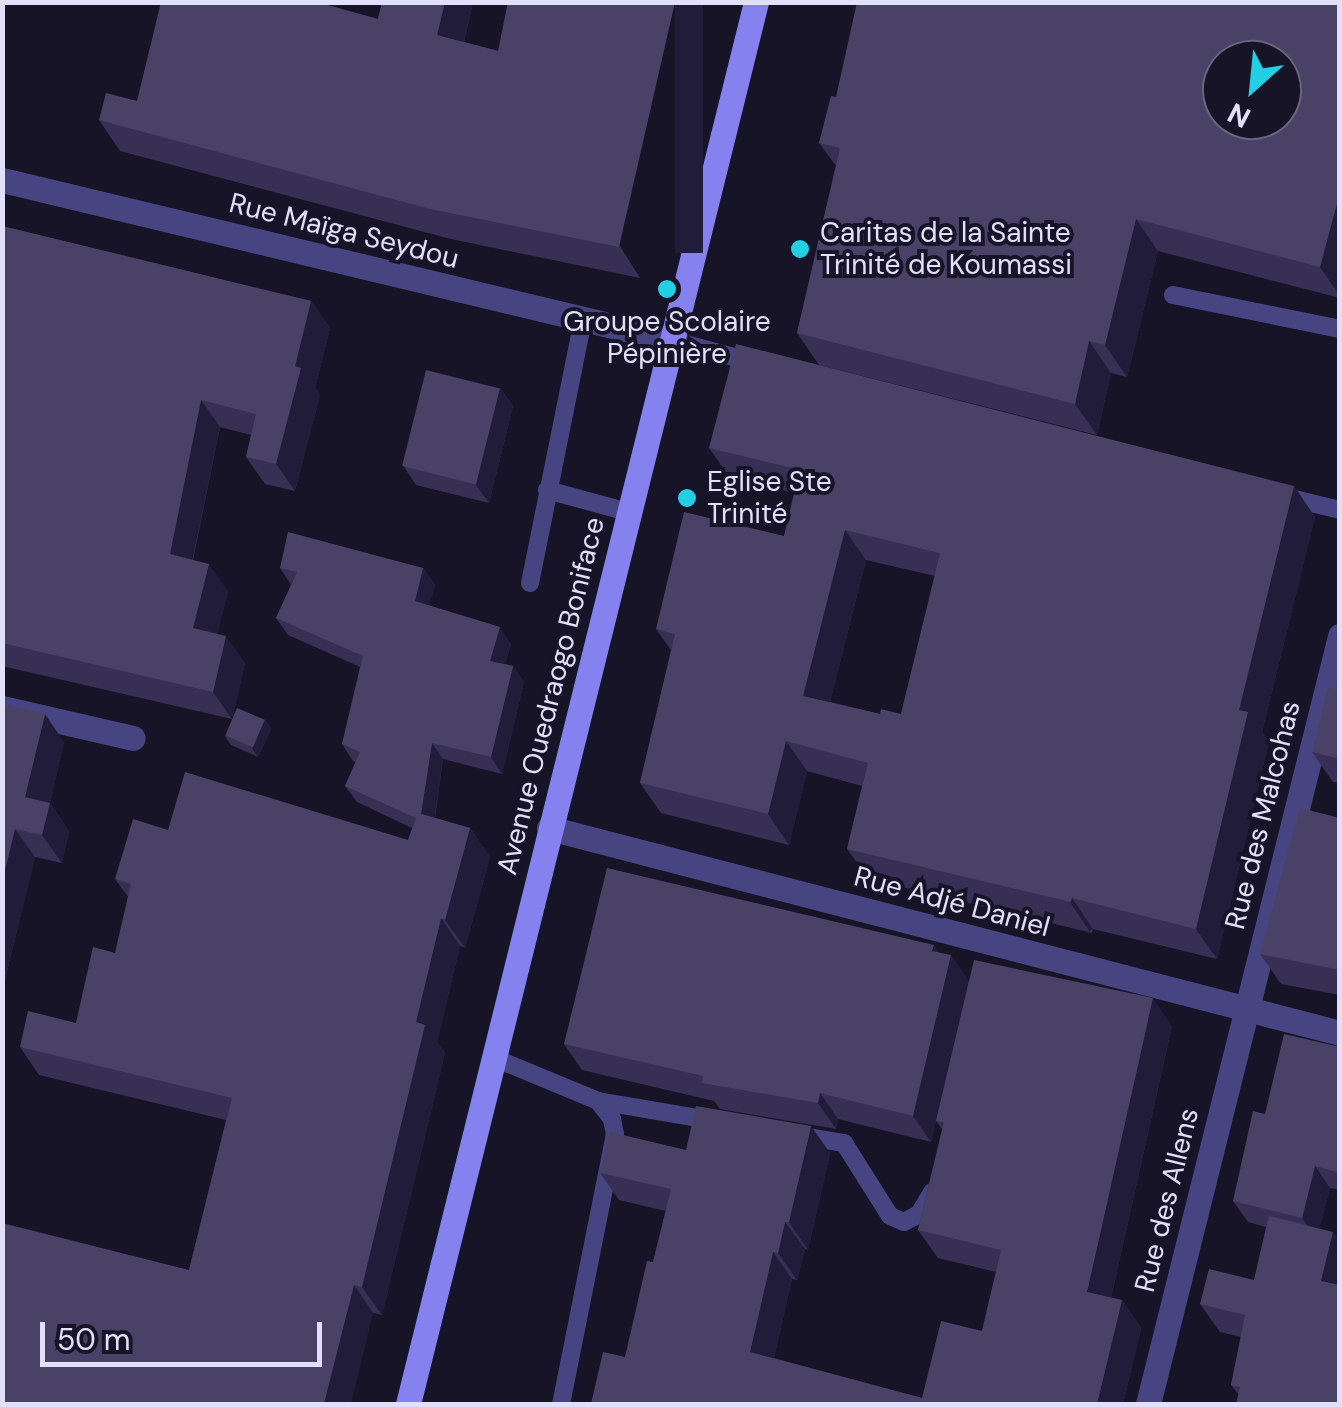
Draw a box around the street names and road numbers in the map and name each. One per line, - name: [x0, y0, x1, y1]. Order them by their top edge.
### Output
- street label: Rue Maïga Seydou: [226, 186, 462, 276]
- street label: Avenue Ouedraogo Boniface: [490, 514, 612, 878]
- street label: Rue des Malcohas: [1218, 697, 1308, 933]
- street label: Rue Adjé Daniel: [851, 860, 1053, 944]
- street label: Rue des Allens: [1128, 1105, 1206, 1295]

